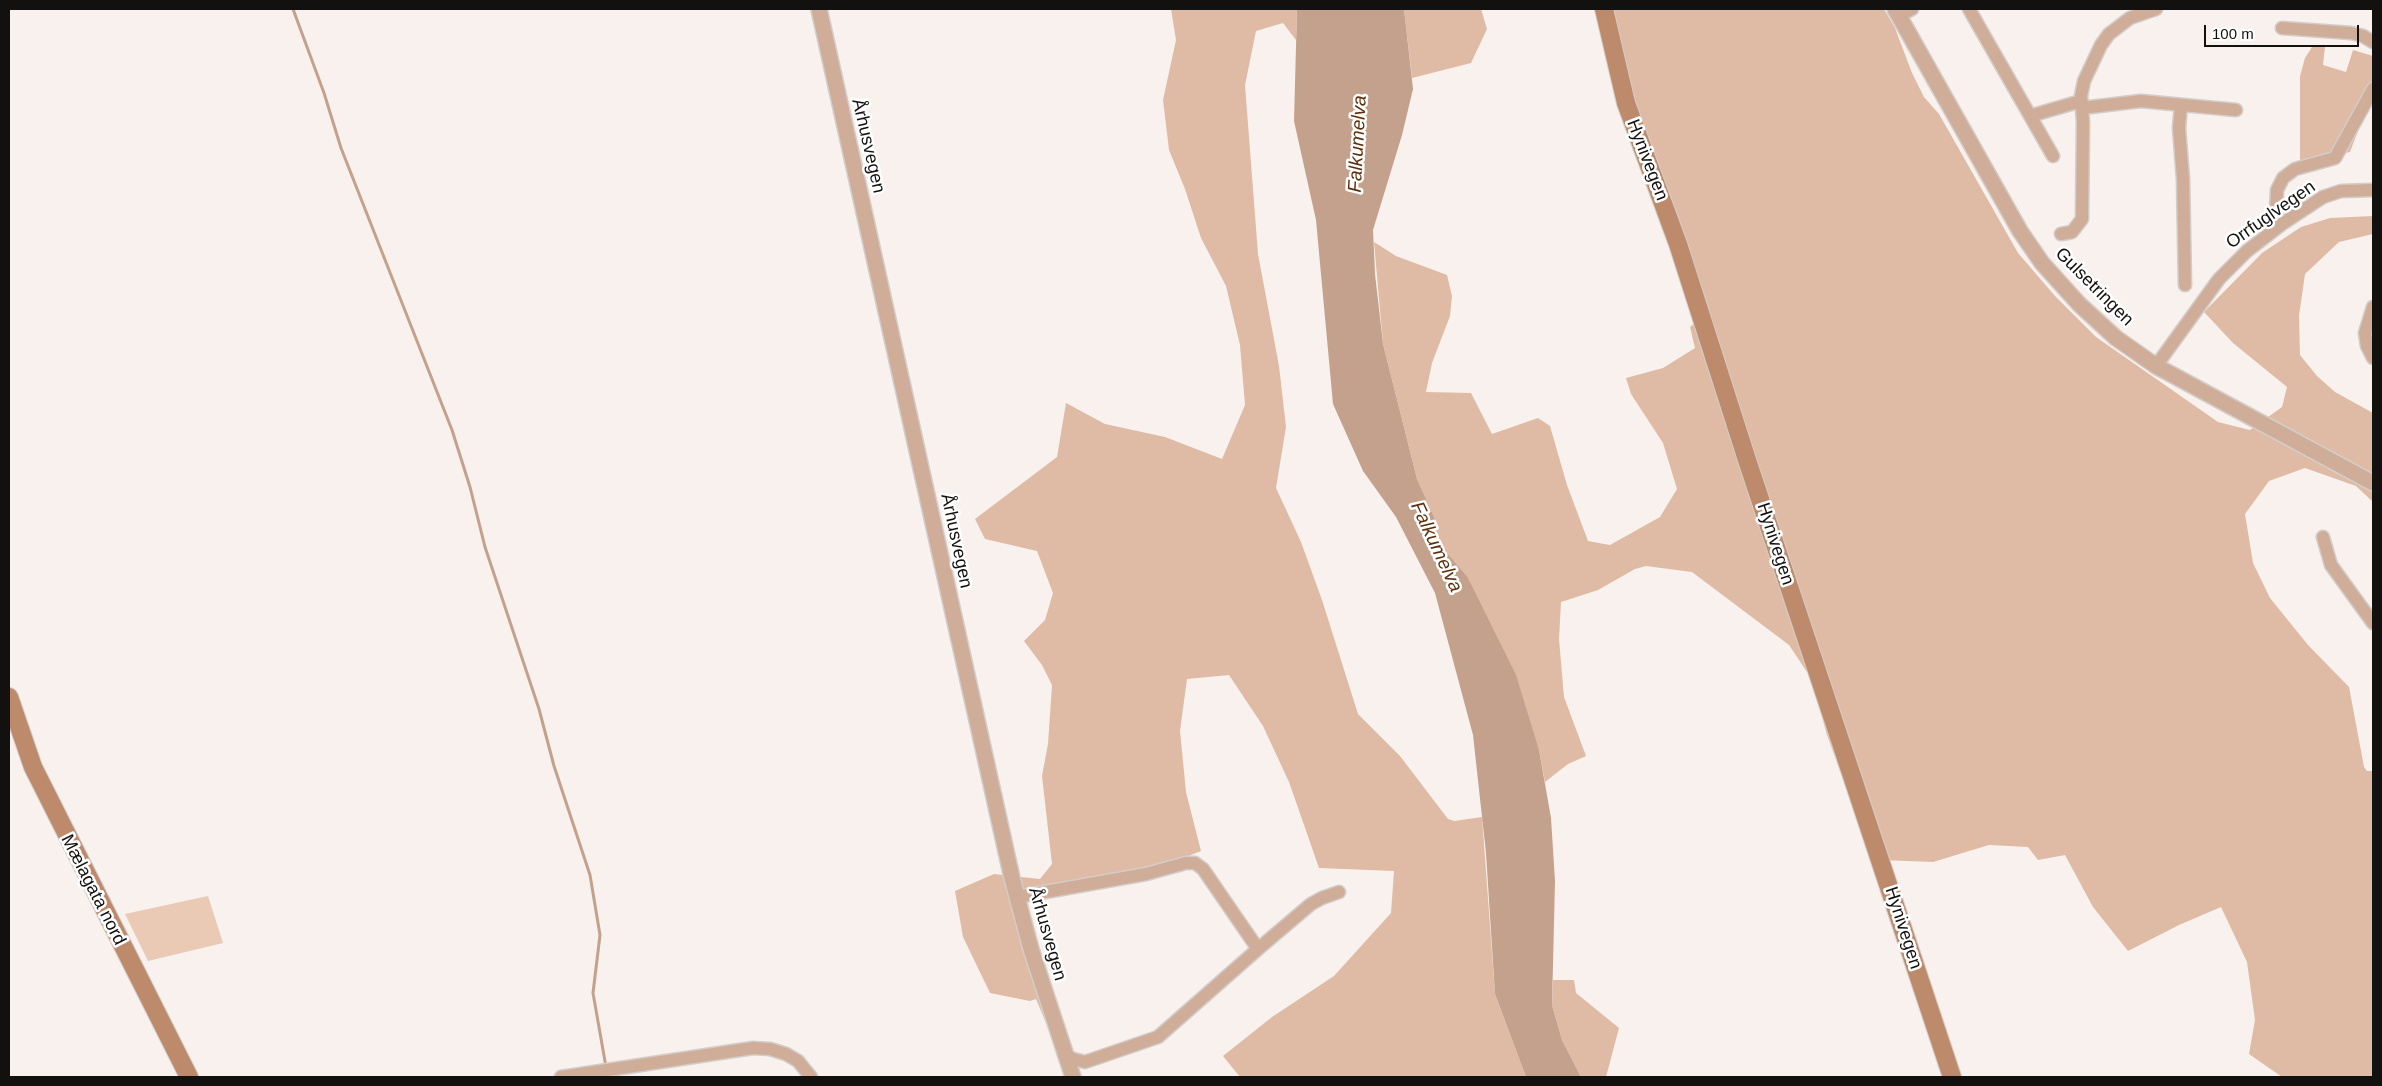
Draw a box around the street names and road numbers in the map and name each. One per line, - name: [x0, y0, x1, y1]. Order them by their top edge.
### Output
- street label: Århusvegen: [847, 97, 889, 195]
- street label: Hynivegen: [1622, 116, 1672, 204]
- street label: Orrfuglvegen: [2222, 176, 2320, 254]
- street label: Gulsetringen: [2050, 243, 2138, 331]
- street label: Århusvegen: [935, 492, 977, 590]
- street label: Hynivegen: [1752, 500, 1798, 588]
- street label: Mælagata nord: [56, 831, 130, 949]
- street label: Hynivegen: [1880, 884, 1926, 972]
- street label: Århusvegen: [1023, 885, 1071, 983]

